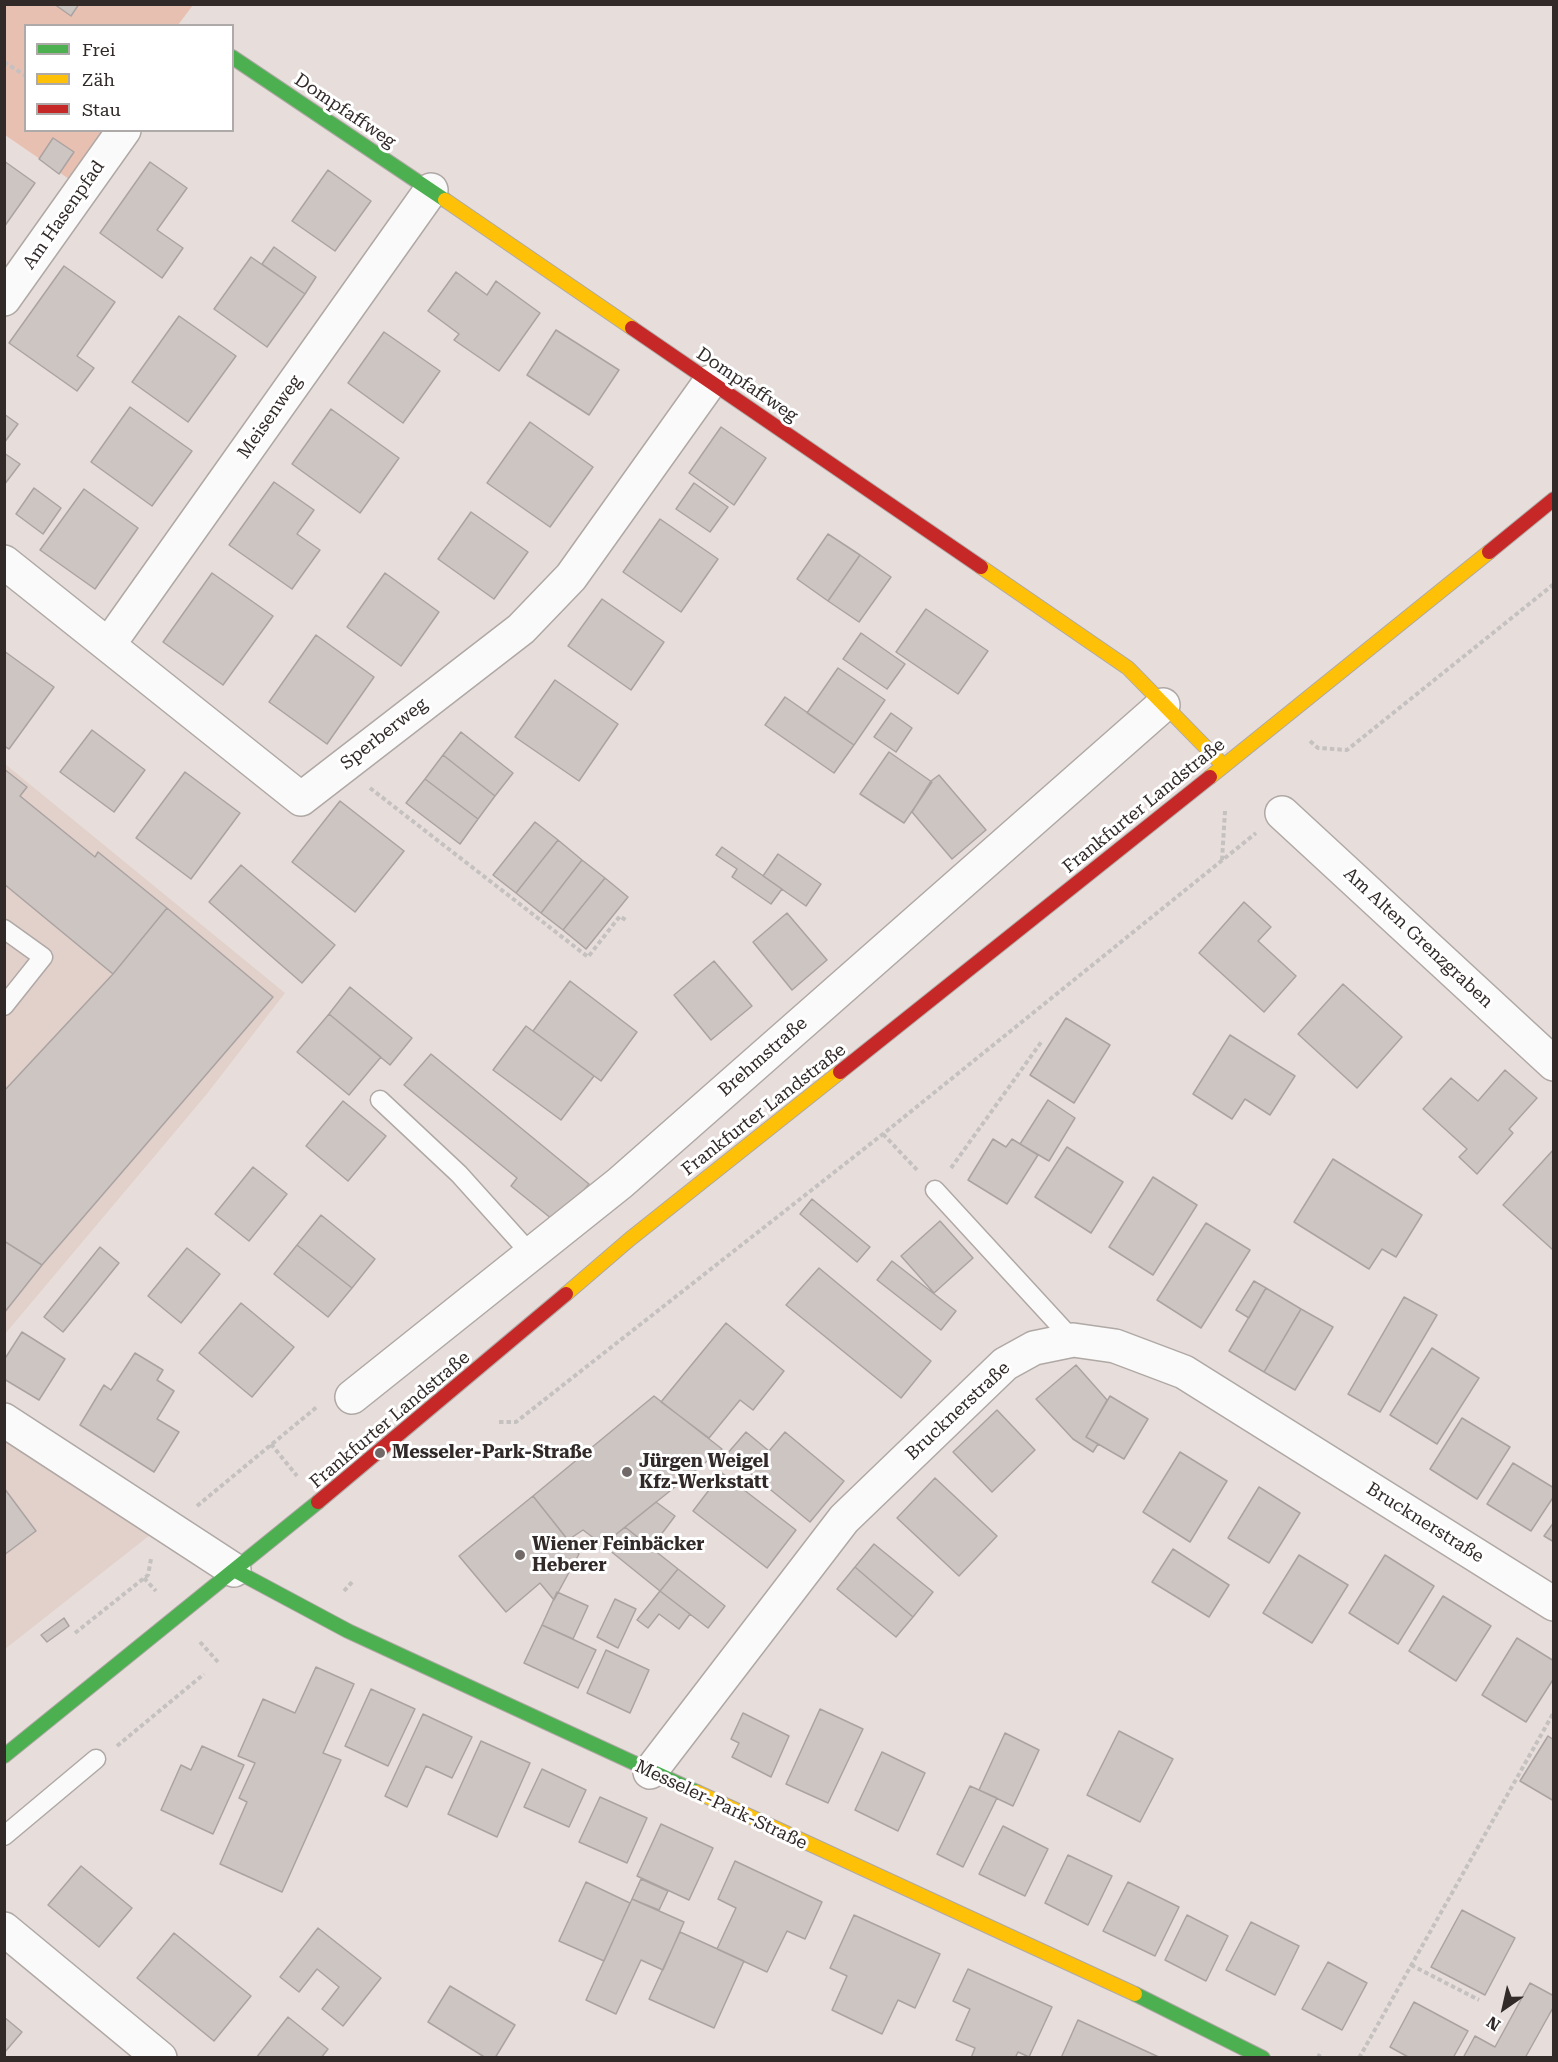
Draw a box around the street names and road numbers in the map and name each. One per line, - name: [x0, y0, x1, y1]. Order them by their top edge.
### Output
- street label: Dompfaffweg: [290, 69, 400, 153]
- street label: Am Hasenpfad: [19, 157, 109, 273]
- street label: Dompfaffweg: [692, 343, 802, 427]
- street label: Meisenweg: [233, 371, 307, 463]
- street label: Sperberweg: [336, 693, 432, 775]
- street label: Frankfurter Landstraße: [1059, 734, 1229, 878]
- street label: Am Alten Grenzgraben: [1339, 863, 1497, 1013]
- street label: Brehmstraße: [714, 1013, 812, 1101]
- street label: Frankfurter Landstraße: [678, 1039, 850, 1181]
- street label: Frankfurter Landstraße: [306, 1347, 474, 1493]
- street label: Brucknerstraße: [901, 1357, 1015, 1465]
- street label: Brucknerstraße: [1362, 1478, 1488, 1568]
- street label: Messeler-Park-Straße: [632, 1756, 810, 1854]

